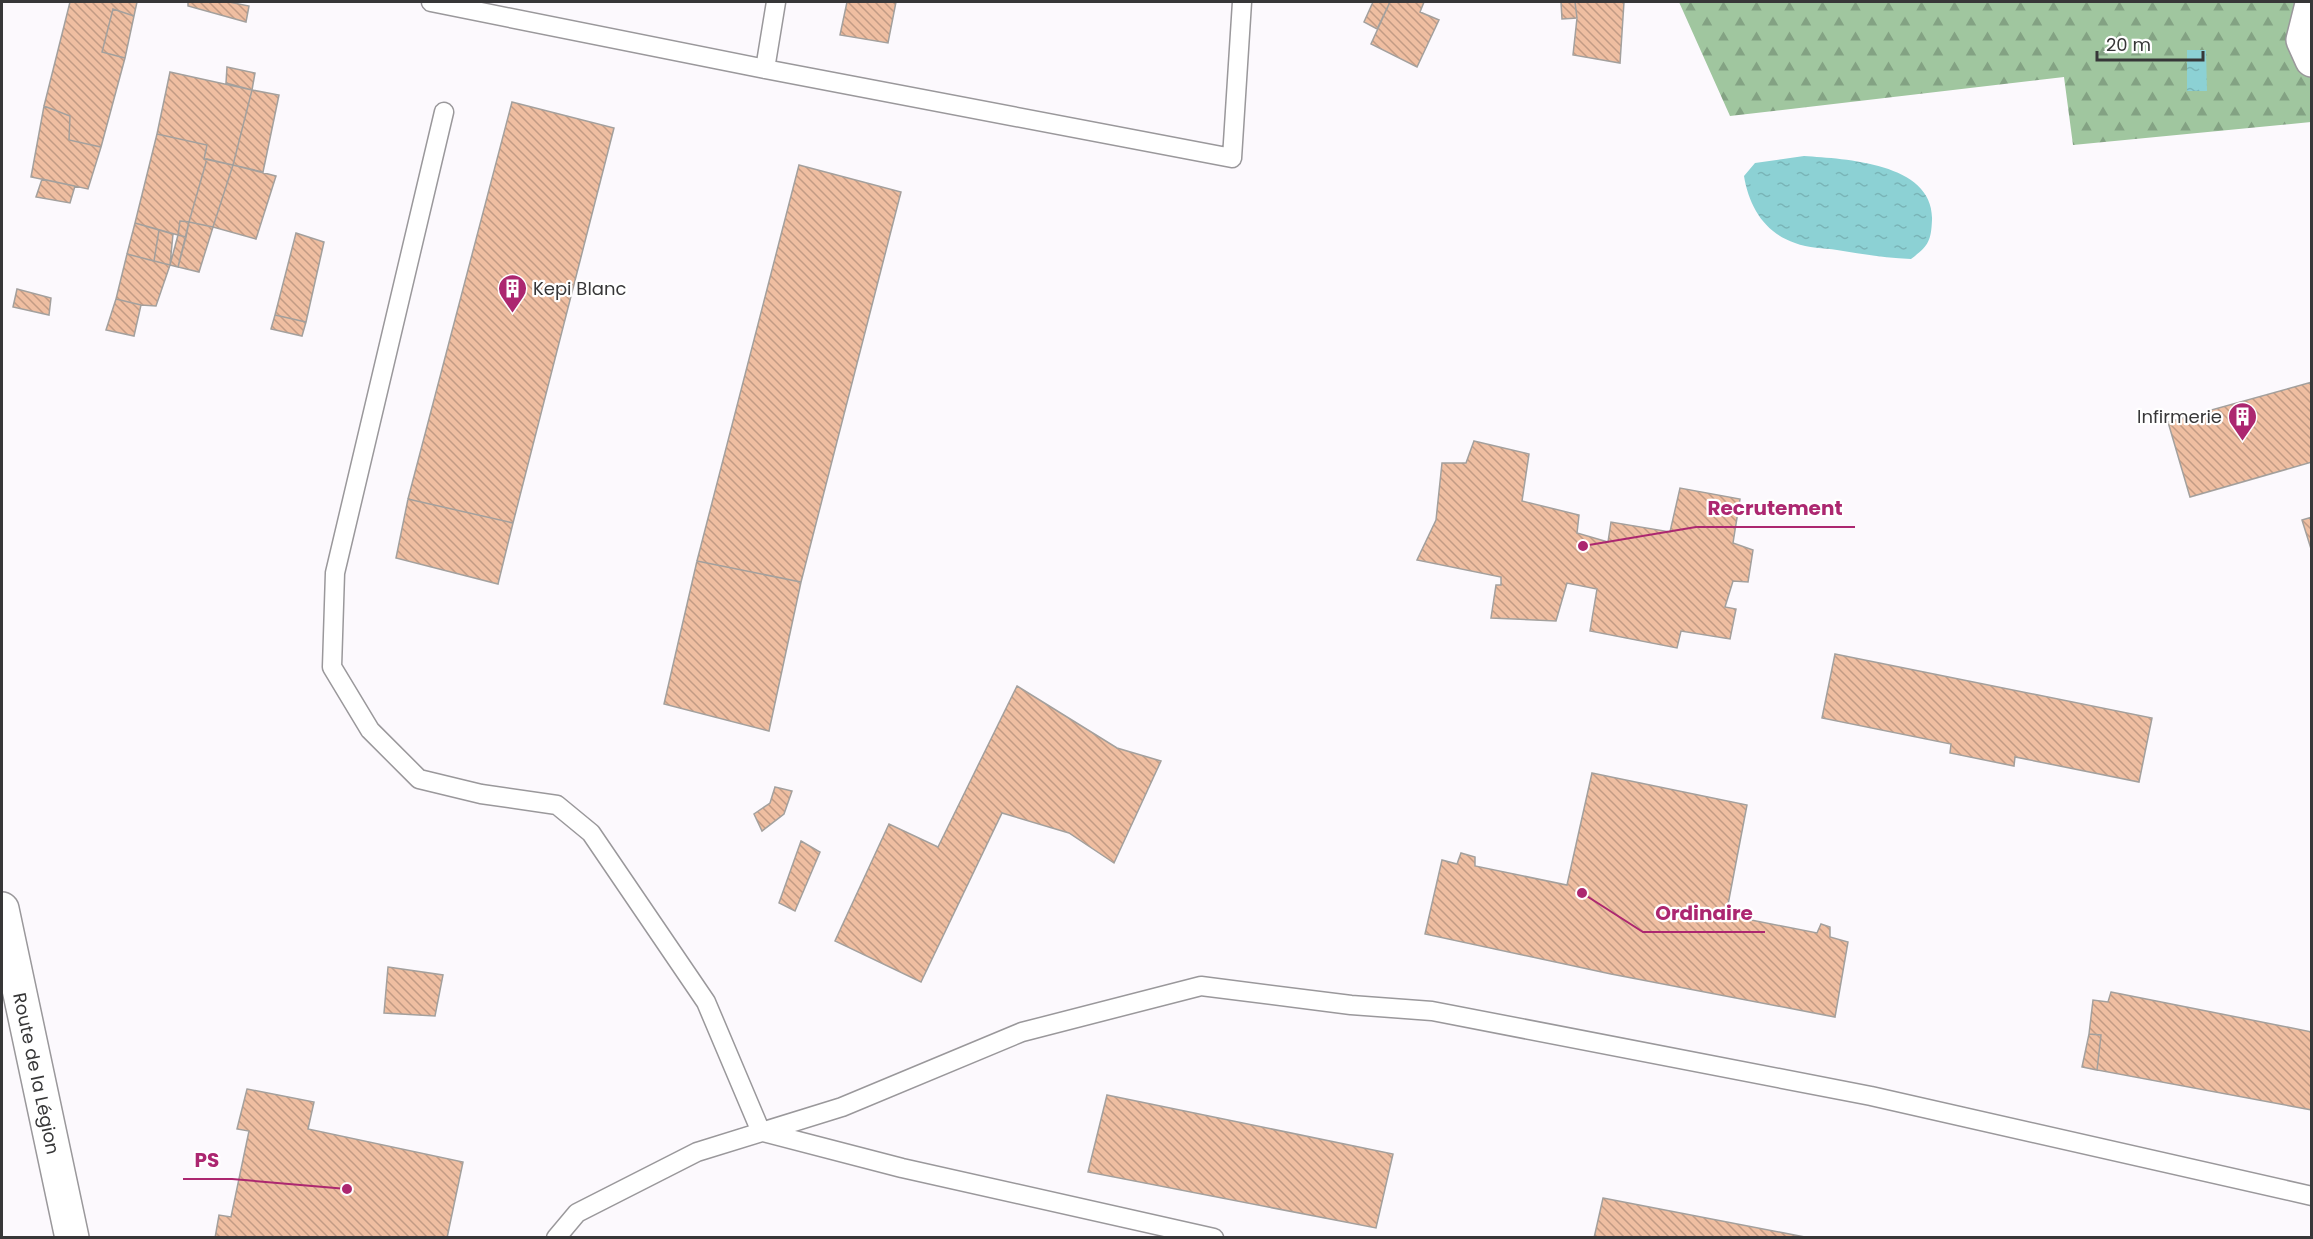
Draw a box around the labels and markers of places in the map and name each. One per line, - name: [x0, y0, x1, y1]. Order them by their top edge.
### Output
- building icon: Kepi Blanc: [496, 272, 528, 314]
- place label: Kepi Blanc: [533, 276, 626, 301]
- building icon: Infirmerie: [2227, 400, 2259, 442]
- place label: Infirmerie: [2137, 404, 2222, 429]
- callout: Recrutement: [1696, 489, 1855, 527]
- callout: Ordinaire: [1643, 894, 1765, 932]
- callout: PS: [183, 1141, 232, 1179]

